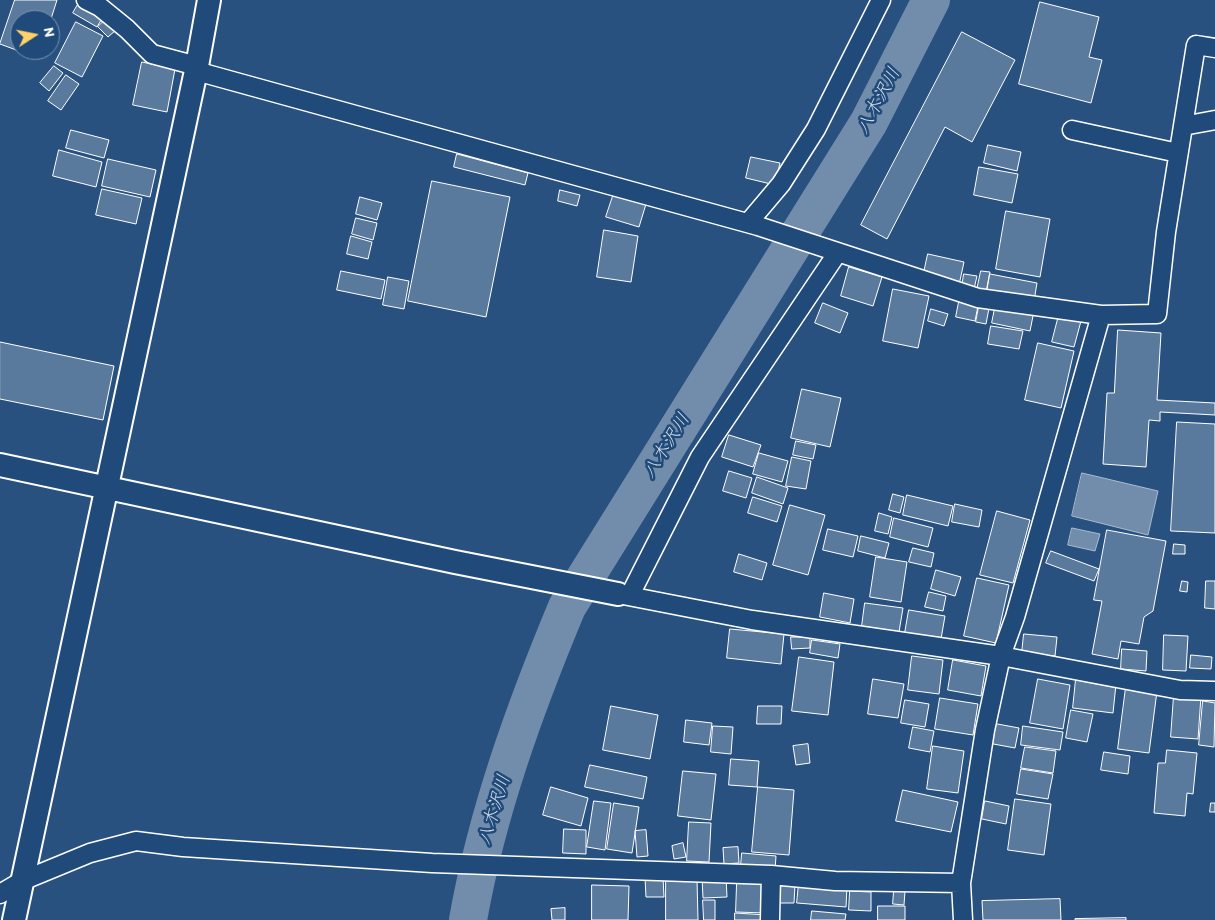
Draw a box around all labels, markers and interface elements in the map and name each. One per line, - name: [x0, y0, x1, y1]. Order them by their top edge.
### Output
- north arrow: [10, 10, 60, 60]
- text: N: [40, 26, 58, 38]
- water label: 八木沢川: [853, 64, 905, 138]
- water label: 八木沢川: [639, 410, 695, 482]
- water label: 八木沢川: [474, 772, 516, 848]

